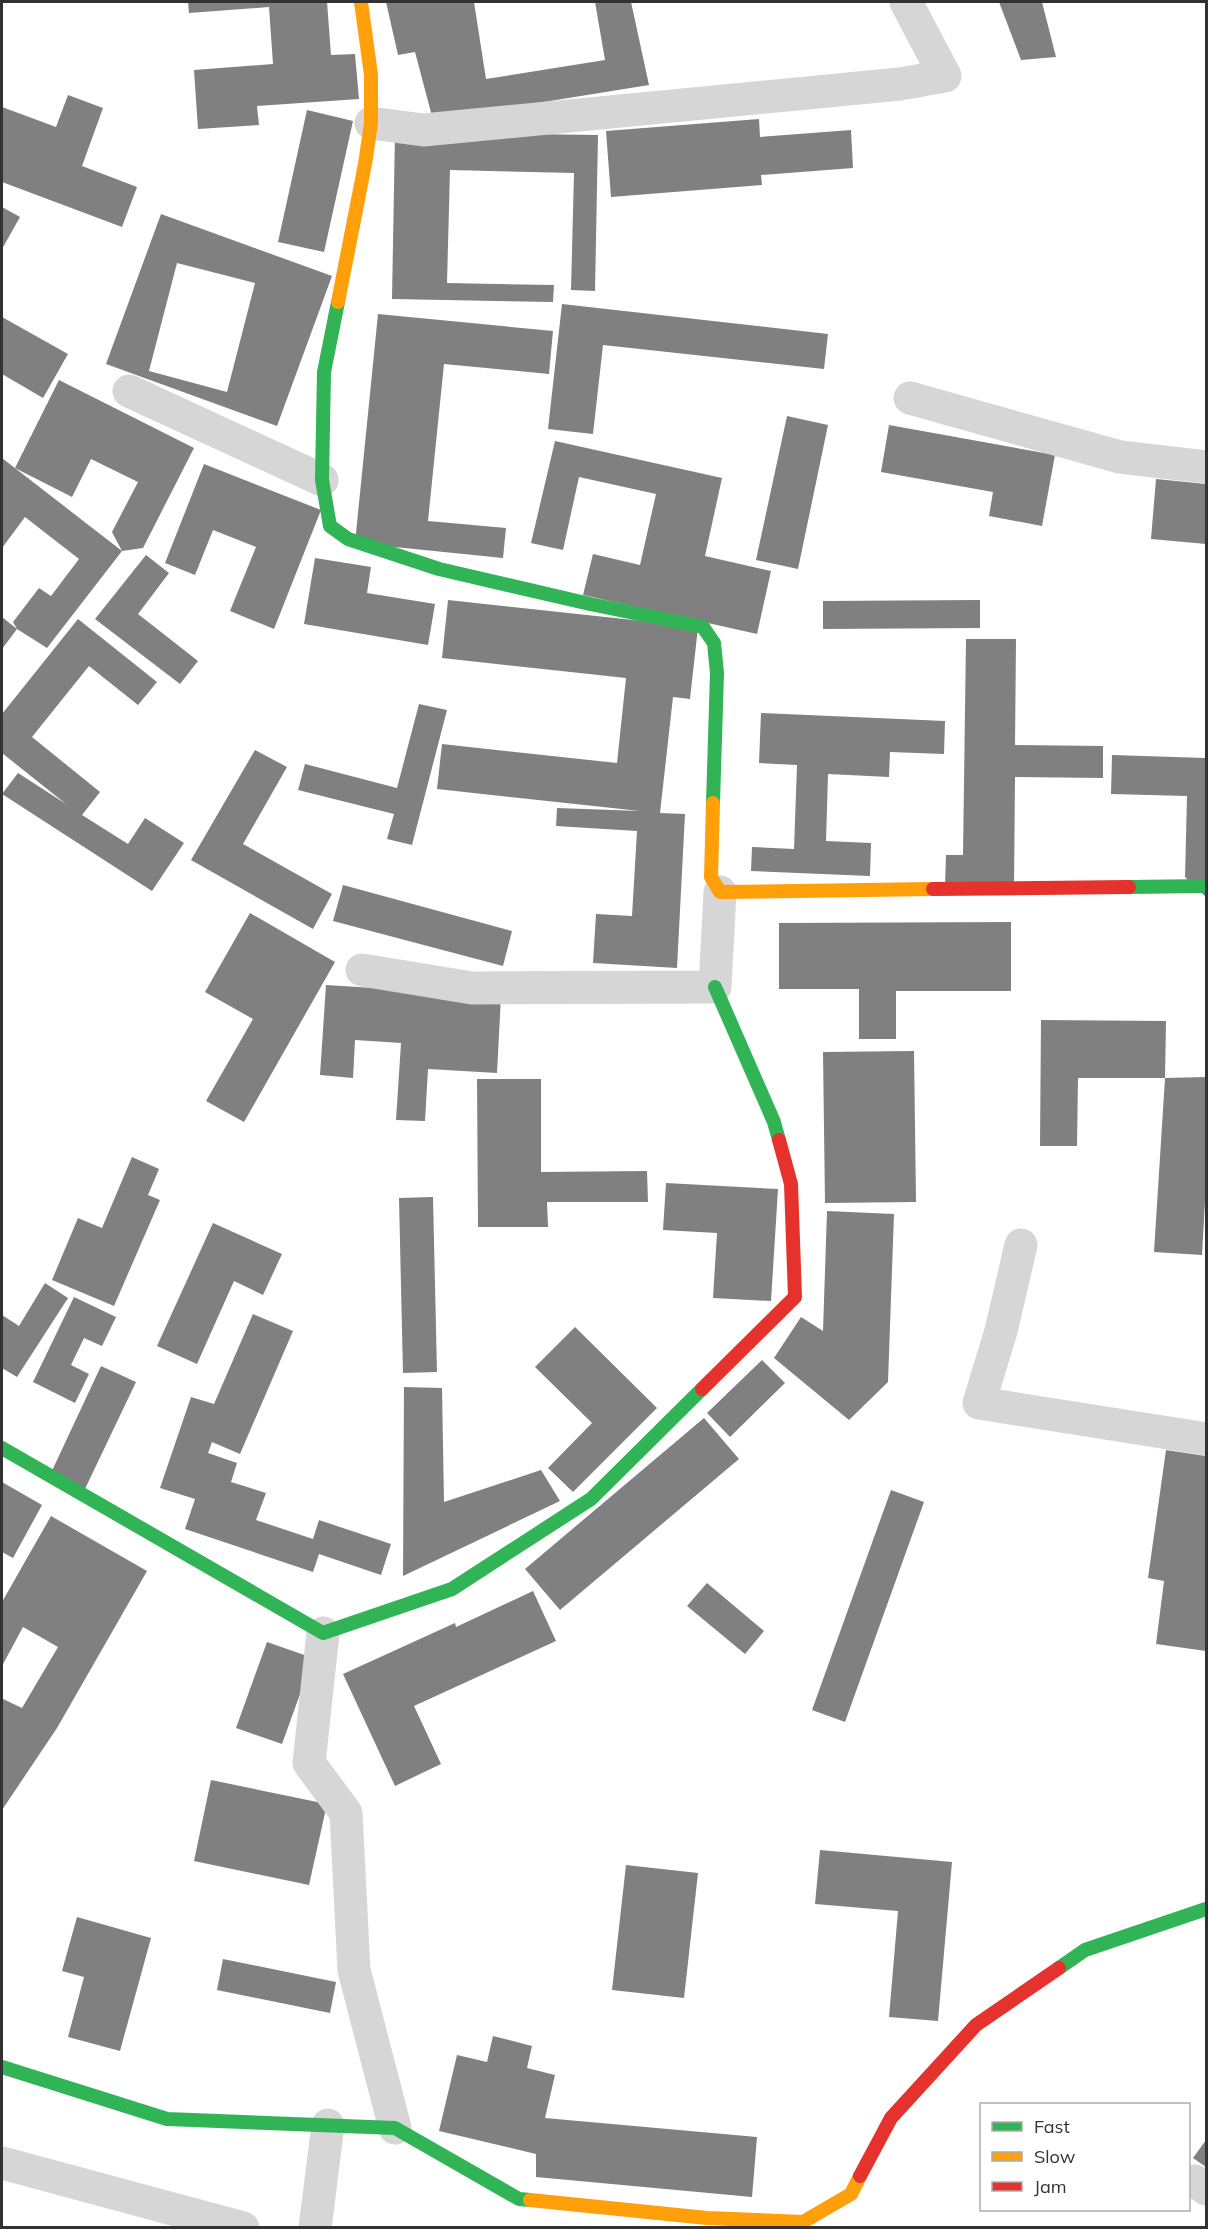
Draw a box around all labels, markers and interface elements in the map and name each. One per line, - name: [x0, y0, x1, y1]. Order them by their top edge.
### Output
- legend: [980, 2103, 1190, 2211]
- text: Fast: [1034, 2115, 1070, 2138]
- text: Slow: [1034, 2145, 1076, 2168]
- text: Jam: [1034, 2175, 1067, 2198]

